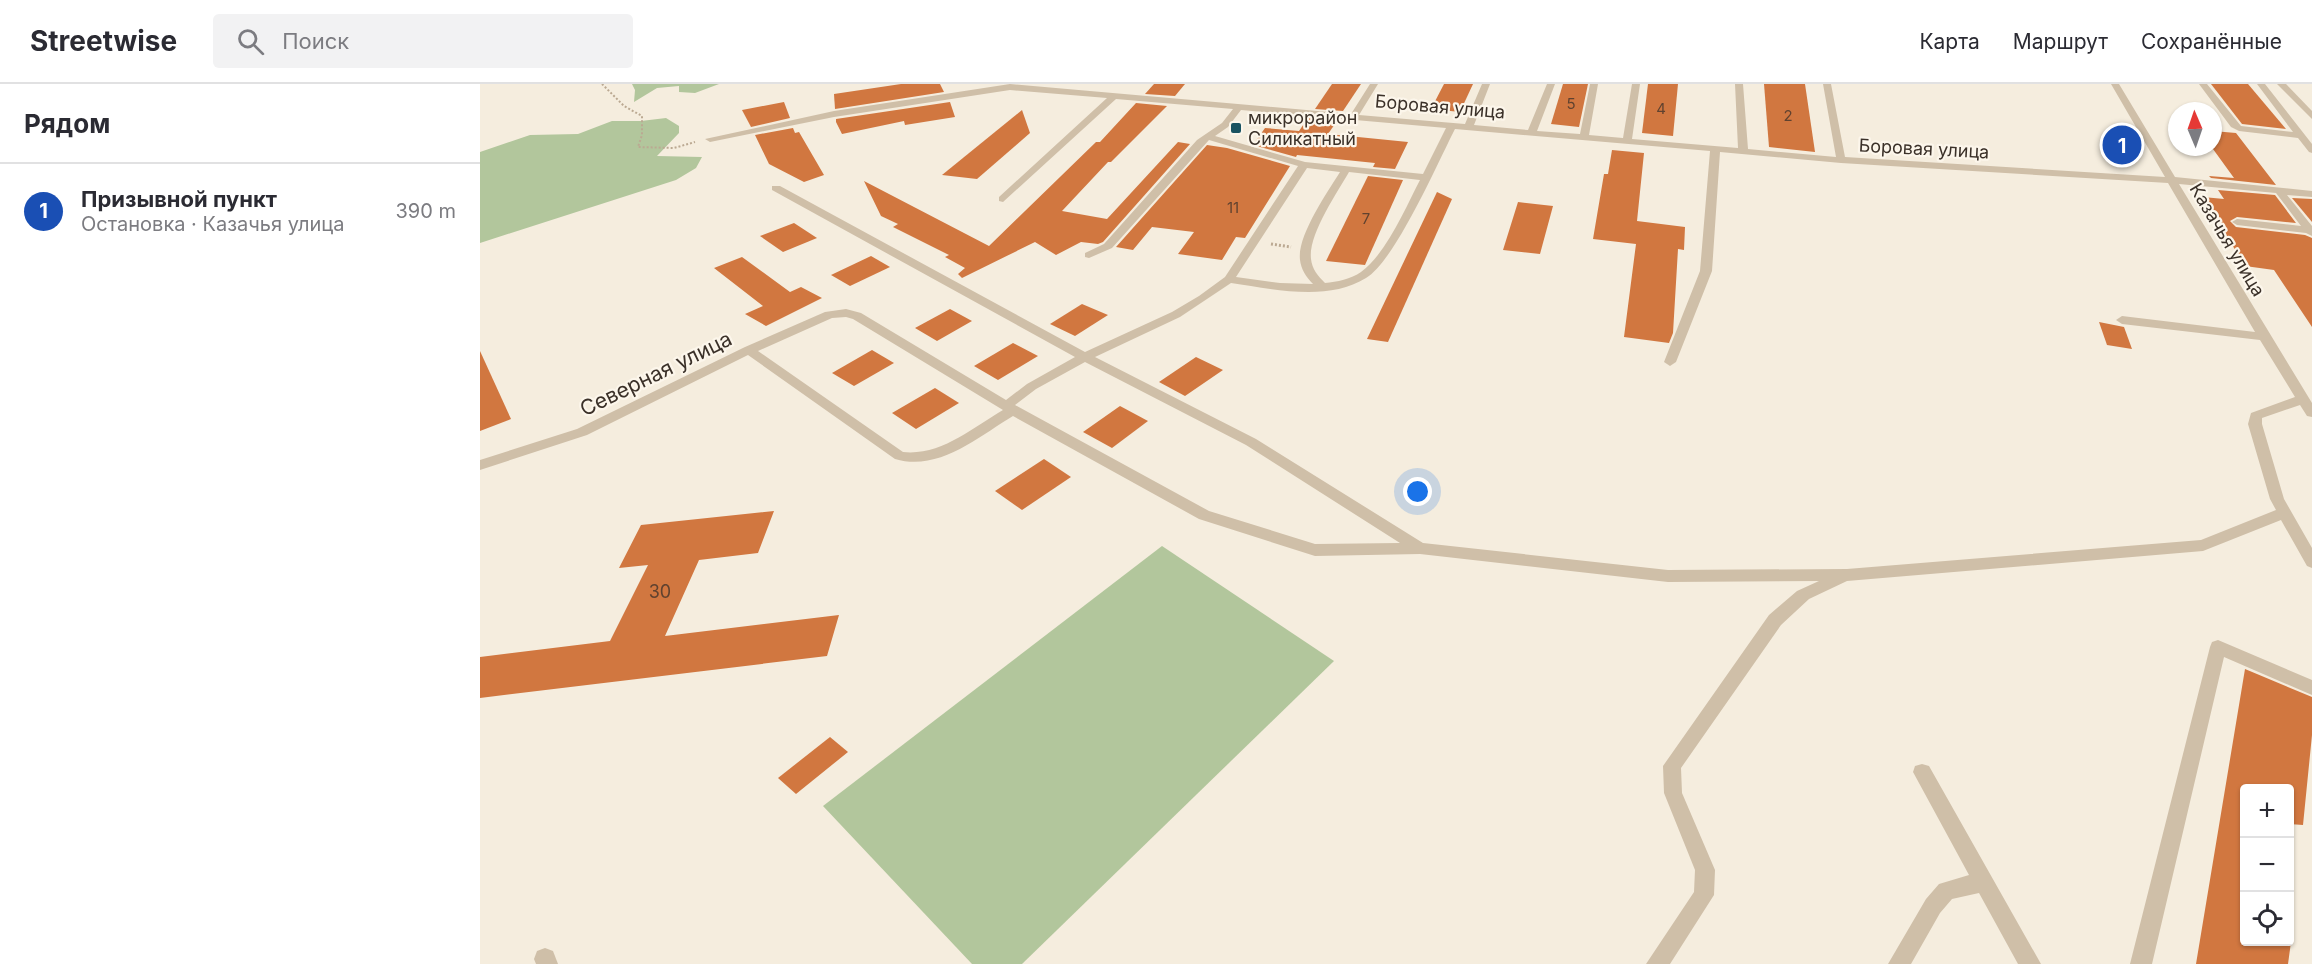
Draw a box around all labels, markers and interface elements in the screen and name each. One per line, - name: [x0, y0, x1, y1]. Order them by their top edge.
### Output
- search box: [213, 14, 633, 68]
- text: Streetwise: [30, 24, 177, 58]
- icon: search: [234, 25, 267, 58]
- text: Поиск: [282, 28, 349, 54]
- text: Карта: [1919, 29, 1980, 54]
- text: Маршрут: [2013, 29, 2108, 54]
- text: Сохранённые: [2141, 29, 2282, 54]
- street label: Боровая улица: [1374, 90, 1506, 123]
- house number: 5: [1566, 94, 1576, 113]
- house number: 4: [1656, 99, 1666, 118]
- north arrow: [2168, 102, 2222, 156]
- house number: 2: [1783, 106, 1793, 125]
- place label: микрорайон Силикатный: [1248, 107, 1357, 149]
- text: Рядом: [24, 108, 110, 139]
- marker: микрорайон Силикатный: [1229, 121, 1243, 135]
- pin: 1: [2102, 122, 2142, 168]
- street label: Боровая улица: [1858, 135, 1990, 162]
- street label: Казачья улица: [2186, 180, 2269, 300]
- text: Призывной пункт: [81, 186, 277, 212]
- house number: 11: [1227, 198, 1239, 217]
- text: 1: [39, 199, 48, 223]
- text: 390 m: [395, 199, 456, 223]
- house number: 7: [1362, 209, 1370, 228]
- text: Остановка · Казачья улица: [81, 212, 345, 236]
- street label: Северная улица: [576, 326, 736, 421]
- your location: [1403, 477, 1432, 506]
- house number: 30: [649, 581, 671, 602]
- map controls: [2240, 784, 2294, 946]
- button: +: [2240, 784, 2294, 838]
- button: −: [2240, 838, 2294, 892]
- button: locate: [2240, 892, 2294, 946]

